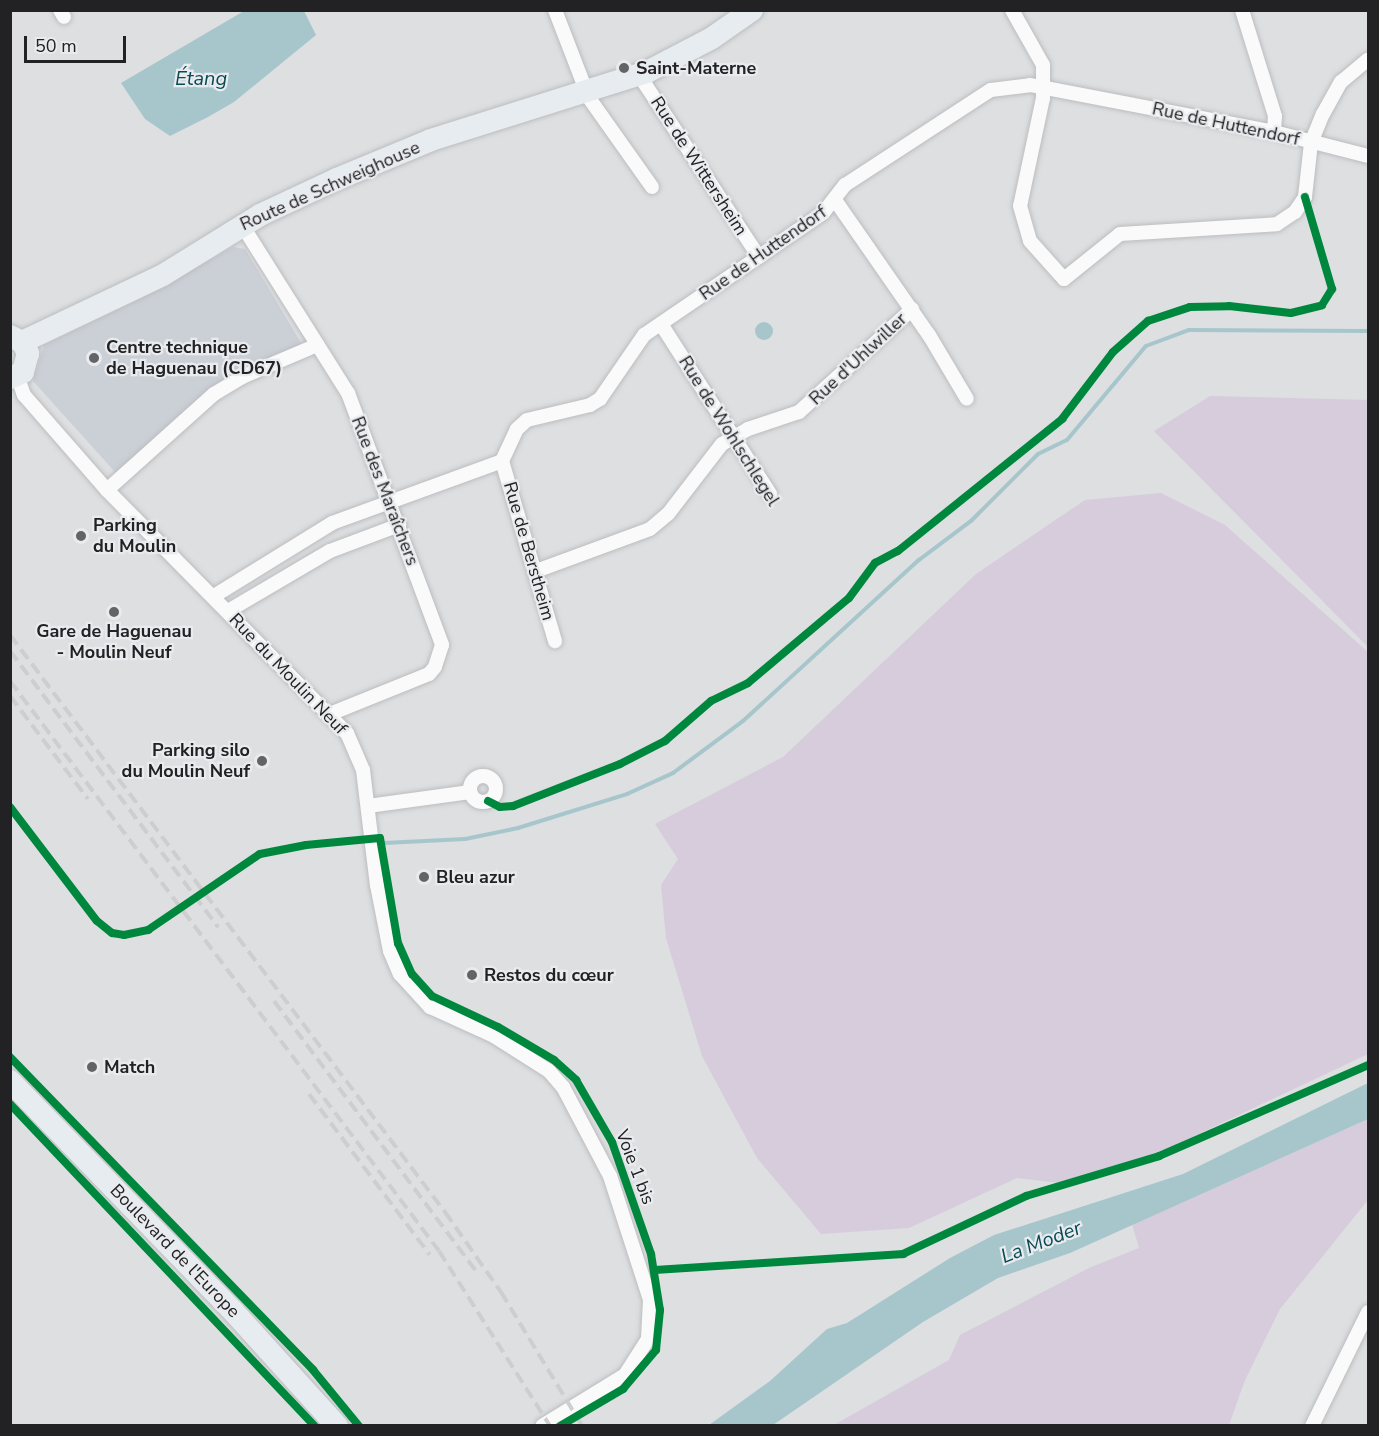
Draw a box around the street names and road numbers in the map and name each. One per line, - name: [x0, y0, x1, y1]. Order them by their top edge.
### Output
- street label: Rue de Wittersheim: [646, 92, 752, 240]
- street label: Rue de Huttendorf: [1150, 98, 1302, 150]
- street label: Route de Schweighouse: [237, 137, 423, 235]
- street label: Rue de Huttendorf: [695, 201, 831, 305]
- street label: Rue d'Uhlwiller: [805, 308, 911, 410]
- street label: Rue de Wohlschlegel: [674, 352, 784, 510]
- street label: Rue des Maraîchers: [347, 413, 423, 569]
- street label: Rue de Berstheim: [499, 479, 559, 623]
- street label: Rue du Moulin Neuf: [225, 609, 351, 739]
- street label: Voie 1 bis: [611, 1126, 659, 1208]
- street label: Boulevard de l'Europe: [106, 1180, 244, 1322]

